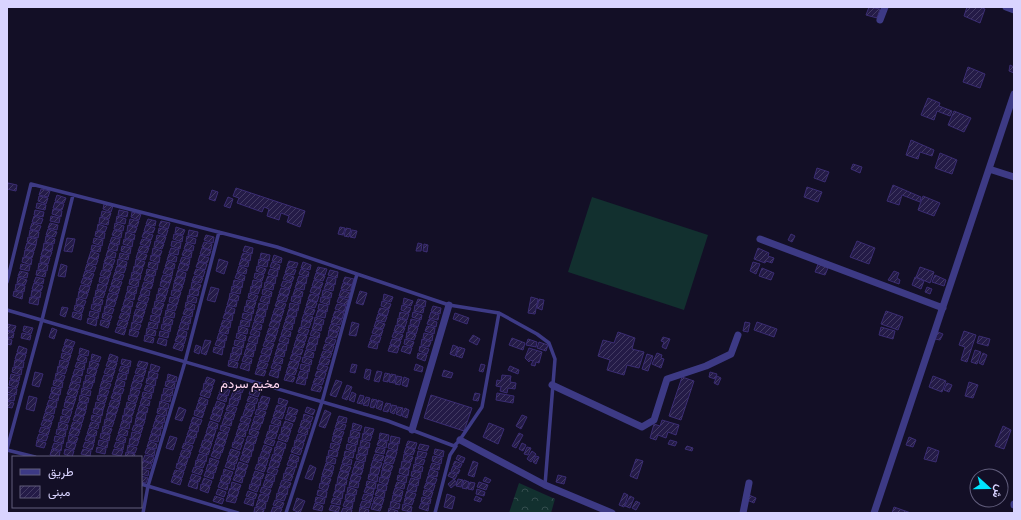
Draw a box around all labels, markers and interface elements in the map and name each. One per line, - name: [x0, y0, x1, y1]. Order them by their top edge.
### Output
- district label: مخيم سردم: [220, 375, 280, 393]
- legend: [12, 456, 142, 508]
- text: طريق: [48, 464, 74, 481]
- north arrow: [969, 468, 1009, 508]
- text: ش: [988, 483, 1007, 500]
- text: مبنى: [48, 484, 70, 501]

